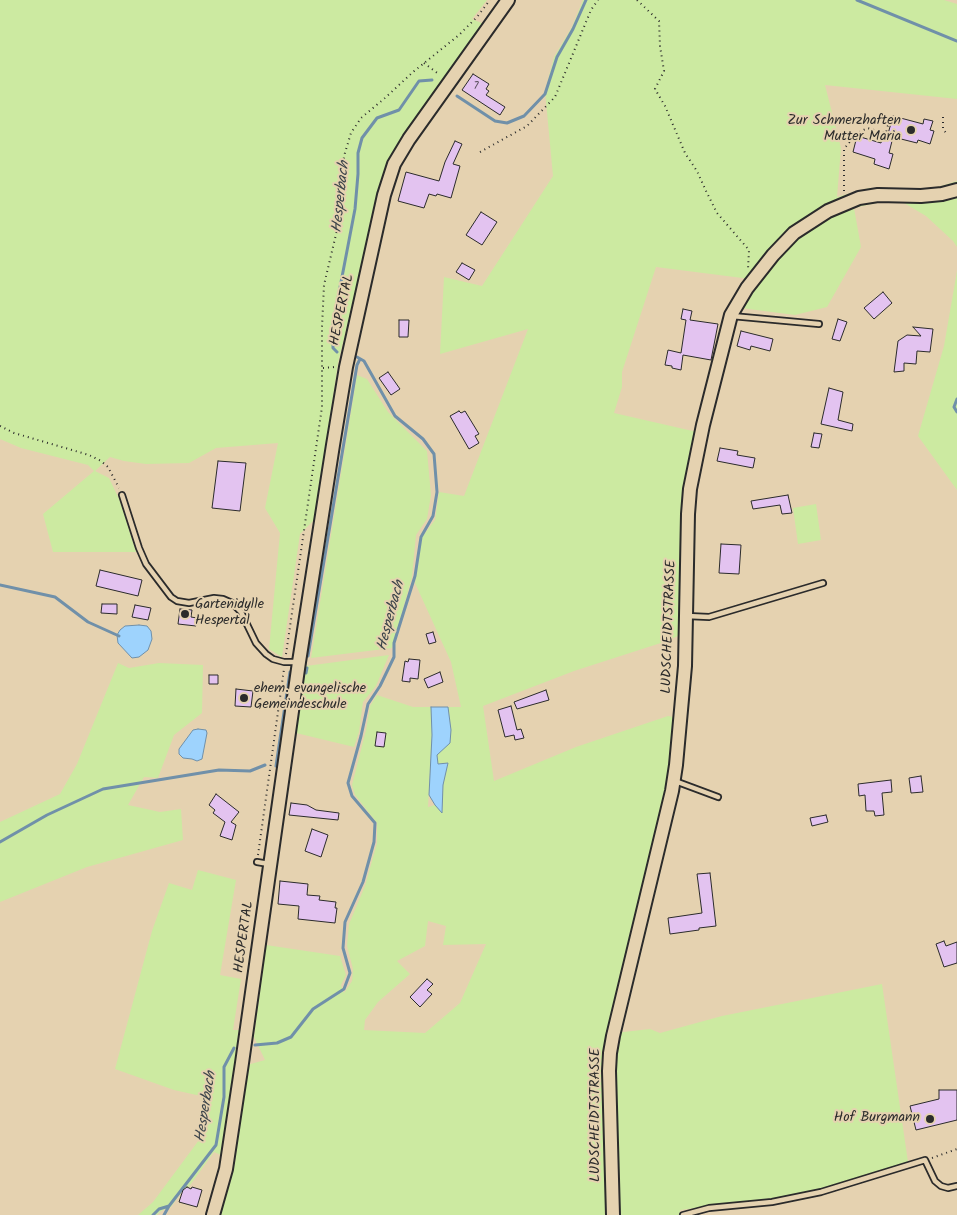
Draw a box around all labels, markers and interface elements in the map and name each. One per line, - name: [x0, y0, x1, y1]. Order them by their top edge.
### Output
- house number: 7: [473, 80, 479, 94]
- place label: Zur Schmerzhaften Mutter Maria: [787, 114, 901, 146]
- marker: Zur Schmerzhaften Mutter Maria: [905, 124, 917, 136]
- water label: Hesperbach: [329, 160, 355, 234]
- street label: HESPERTAL: [327, 273, 359, 347]
- street label: LUDSCHEIDTSTRASSE: [659, 560, 681, 694]
- water label: Hesperbach: [374, 579, 410, 653]
- place label: Gartenidylle Hespertal: [195, 598, 264, 630]
- marker: Gartenidylle Hespertal: [179, 608, 191, 620]
- place label: ehem. evangelische Gemeindeschule: [254, 682, 366, 714]
- marker: ehem. evangelische Gemeindeschule: [238, 692, 250, 704]
- street label: HESPERTAL: [232, 900, 258, 974]
- street label: LUDSCHEIDTSTRASSE: [589, 1048, 605, 1182]
- water label: Hesperbach: [193, 1070, 221, 1144]
- place label: Hof Burgmann: [834, 1111, 920, 1127]
- marker: Hof Burgmann: [924, 1113, 936, 1125]

